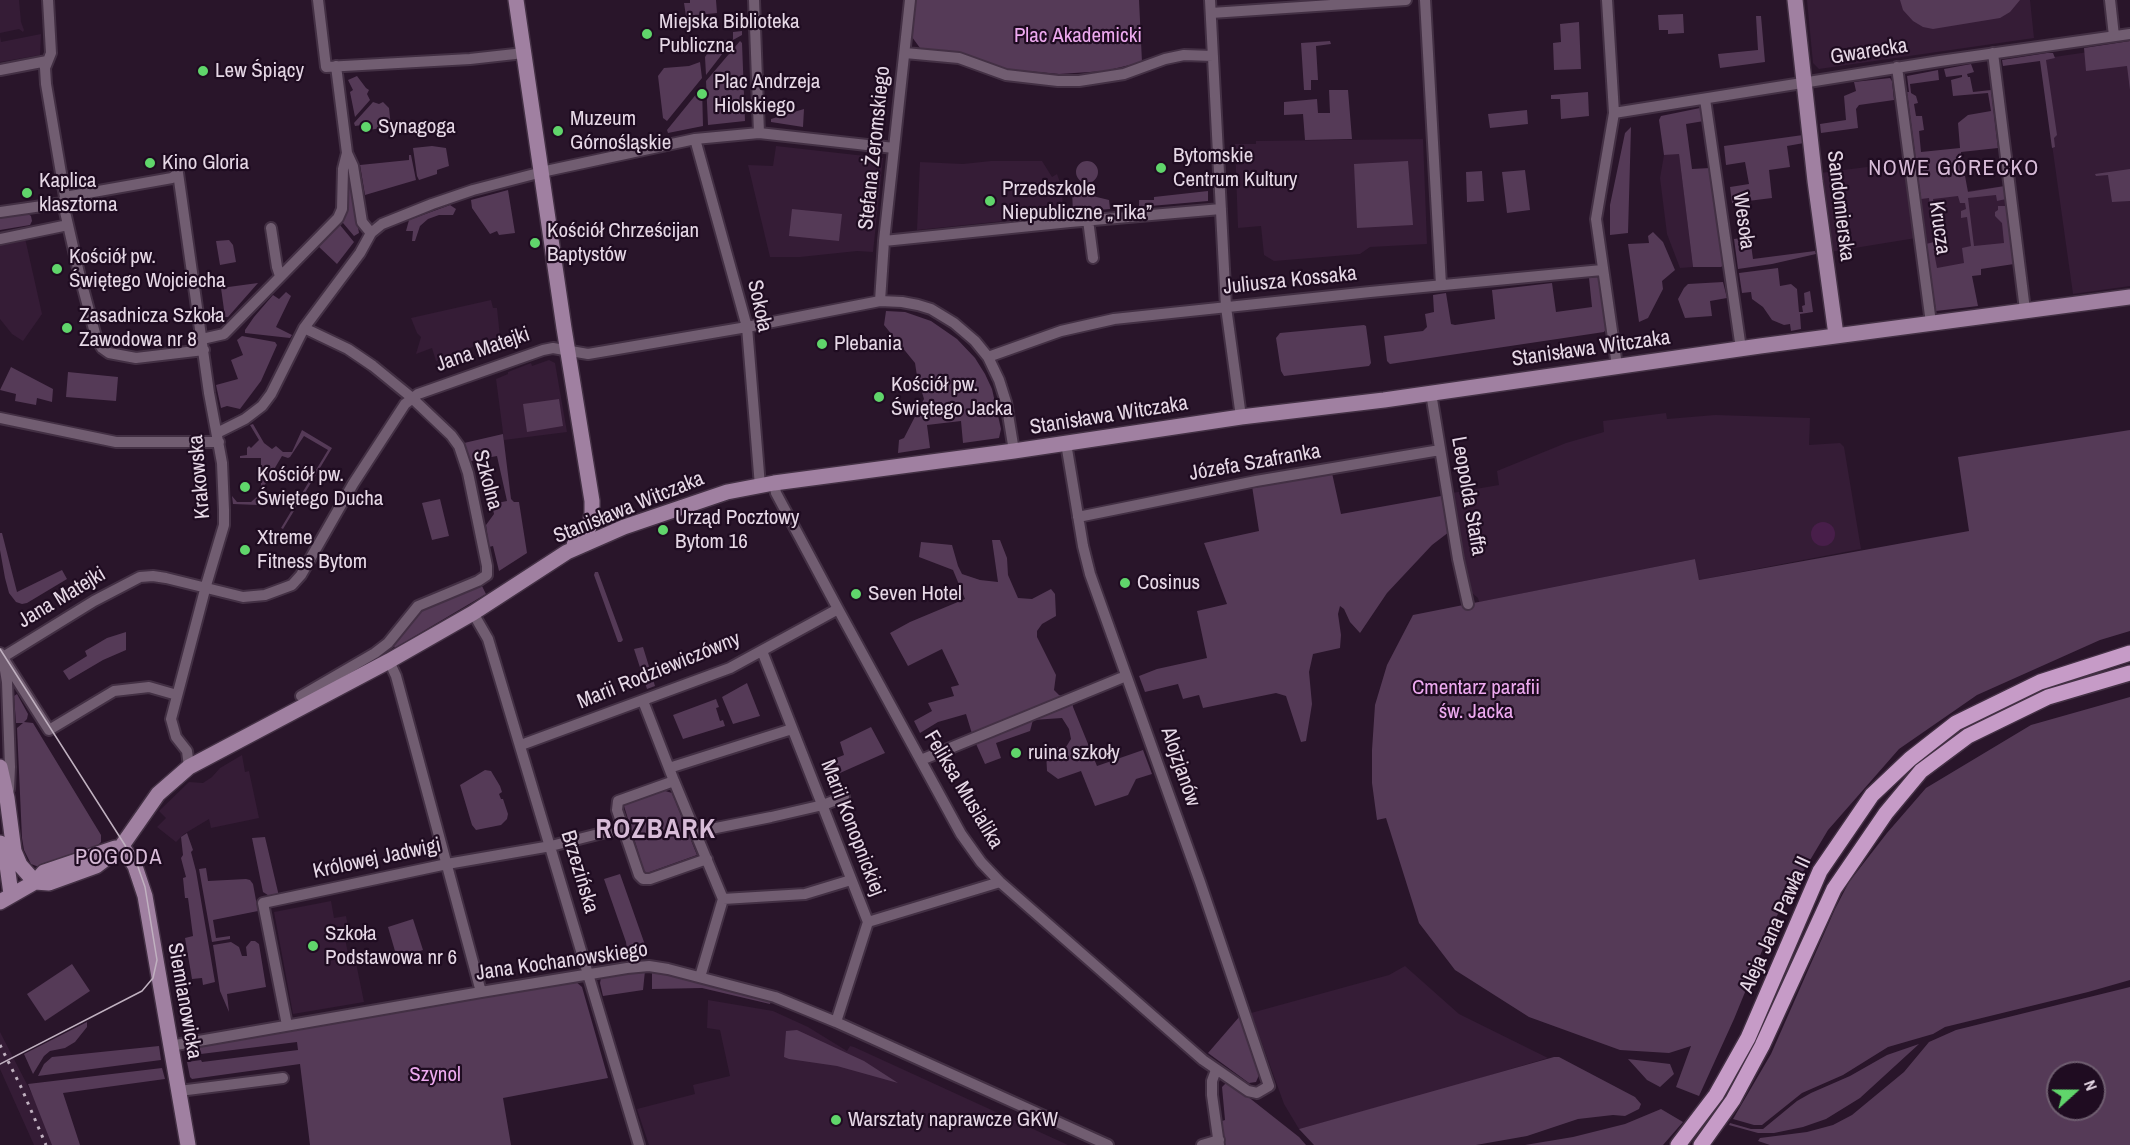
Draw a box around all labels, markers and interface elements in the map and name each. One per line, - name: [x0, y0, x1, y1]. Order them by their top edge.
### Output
- place label: Miejska Biblioteka Publiczna: [659, 9, 800, 59]
- park label: Plac Akademicki: [1014, 23, 1142, 49]
- marker: Miejska Biblioteka Publiczna: [640, 27, 654, 41]
- street label: Gwarecka: [1829, 33, 1909, 71]
- place label: Lew Śpiący: [215, 58, 304, 84]
- marker: Lew Śpiący: [196, 64, 210, 78]
- street label: Stefana Żeromskiego: [854, 65, 896, 231]
- place label: Plac Andrzeja Hiolskiego: [714, 69, 820, 119]
- marker: Plac Andrzeja Hiolskiego: [695, 87, 709, 101]
- place label: Muzeum Górnośląskie: [570, 106, 671, 156]
- place label: Synagoga: [378, 114, 456, 140]
- marker: Synagoga: [359, 120, 373, 134]
- marker: Muzeum Górnośląskie: [551, 124, 565, 138]
- place label: Bytomskie Centrum Kultury: [1173, 143, 1297, 193]
- street label: Sandomierska: [1821, 149, 1859, 263]
- place label: Kino Gloria: [162, 150, 249, 176]
- marker: Kino Gloria: [143, 156, 157, 170]
- district label: NOWE GÓRECKO: [1868, 156, 2040, 182]
- marker: Bytomskie Centrum Kultury: [1154, 161, 1168, 175]
- place label: Kaplica klasztorna: [39, 168, 117, 218]
- place label: Przedszkole Niepubliczne „Tika”: [1002, 176, 1152, 226]
- marker: Kaplica klasztorna: [20, 186, 34, 200]
- street label: Wesoła: [1727, 191, 1759, 251]
- marker: Przedszkole Niepubliczne „Tika”: [983, 194, 997, 208]
- street label: Krucza: [1923, 200, 1955, 256]
- place label: Kościół Chrześcijan Baptystów: [547, 218, 699, 268]
- marker: Kościół Chrześcijan Baptystów: [528, 236, 542, 250]
- place label: Kościół pw. Świętego Wojciecha: [69, 244, 226, 294]
- street label: Juliusza Kossaka: [1222, 261, 1358, 301]
- marker: Kościół pw. Świętego Wojciecha: [50, 262, 64, 276]
- street label: Sokoła: [741, 278, 777, 334]
- place label: Zasadnicza Szkoła Zawodowa nr 8: [79, 303, 224, 353]
- marker: Zasadnicza Szkoła Zawodowa nr 8: [60, 321, 74, 335]
- street label: Jana Matejki: [433, 322, 533, 378]
- street label: Stanisława Witczaka: [1510, 325, 1672, 373]
- place label: Plebania: [834, 331, 902, 357]
- marker: Plebania: [815, 337, 829, 351]
- place label: Kościół pw. Świętego Jacka: [891, 372, 1013, 422]
- marker: Kościół pw. Świętego Jacka: [872, 390, 886, 404]
- street label: Stanisława Witczaka: [1028, 391, 1190, 441]
- street label: Krakowska: [184, 434, 216, 520]
- street label: Leopolda Staffa: [1445, 435, 1491, 557]
- street label: Józefa Szafranka: [1187, 439, 1323, 487]
- street label: Szkolna: [467, 447, 507, 513]
- place label: Kościół pw. Świętego Ducha: [257, 462, 383, 512]
- street label: Stanisława Witczaka: [550, 466, 708, 550]
- marker: Kościół pw. Świętego Ducha: [238, 480, 252, 494]
- place label: Urząd Pocztowy Bytom 16: [675, 505, 799, 555]
- marker: Urząd Pocztowy Bytom 16: [656, 523, 670, 537]
- place label: Xtreme Fitness Bytom: [257, 525, 367, 575]
- marker: Xtreme Fitness Bytom: [238, 543, 252, 557]
- street label: Jana Matejki: [14, 562, 110, 634]
- place label: Cosinus: [1137, 570, 1200, 596]
- marker: Cosinus: [1118, 576, 1132, 590]
- place label: Seven Hotel: [868, 581, 962, 607]
- marker: Seven Hotel: [849, 587, 863, 601]
- street label: Marii Rodziewiczówny: [574, 627, 744, 715]
- park label: Cmentarz parafii św. Jacka: [1412, 675, 1540, 725]
- street label: Alojzjanów: [1155, 724, 1205, 810]
- street label: Feliksa Musialika: [918, 726, 1008, 854]
- place label: ruina szkoły: [1028, 740, 1120, 766]
- marker: ruina szkoły: [1009, 746, 1023, 760]
- street label: Marii Konopnickiej: [815, 756, 889, 900]
- district label: ROZBARK: [595, 815, 717, 847]
- street label: Brzezińska: [554, 828, 604, 916]
- street label: Królowej Jadwigi: [311, 833, 443, 885]
- district label: POGODA: [75, 845, 163, 871]
- street label: Aleja Jana Pawła II: [1735, 853, 1817, 997]
- place label: Szkoła Podstawowa nr 6: [325, 921, 457, 971]
- street label: Jana Kochanowskiego: [474, 937, 650, 987]
- marker: Szkoła Podstawowa nr 6: [306, 939, 320, 953]
- street label: Siemianowicka: [161, 941, 207, 1061]
- north arrow: [2046, 1061, 2106, 1121]
- park label: Szynol: [409, 1062, 461, 1088]
- text: N: [2079, 1077, 2103, 1094]
- place label: Warsztaty naprawcze GKW: [848, 1107, 1058, 1133]
- marker: Warsztaty naprawcze GKW: [829, 1113, 843, 1127]

